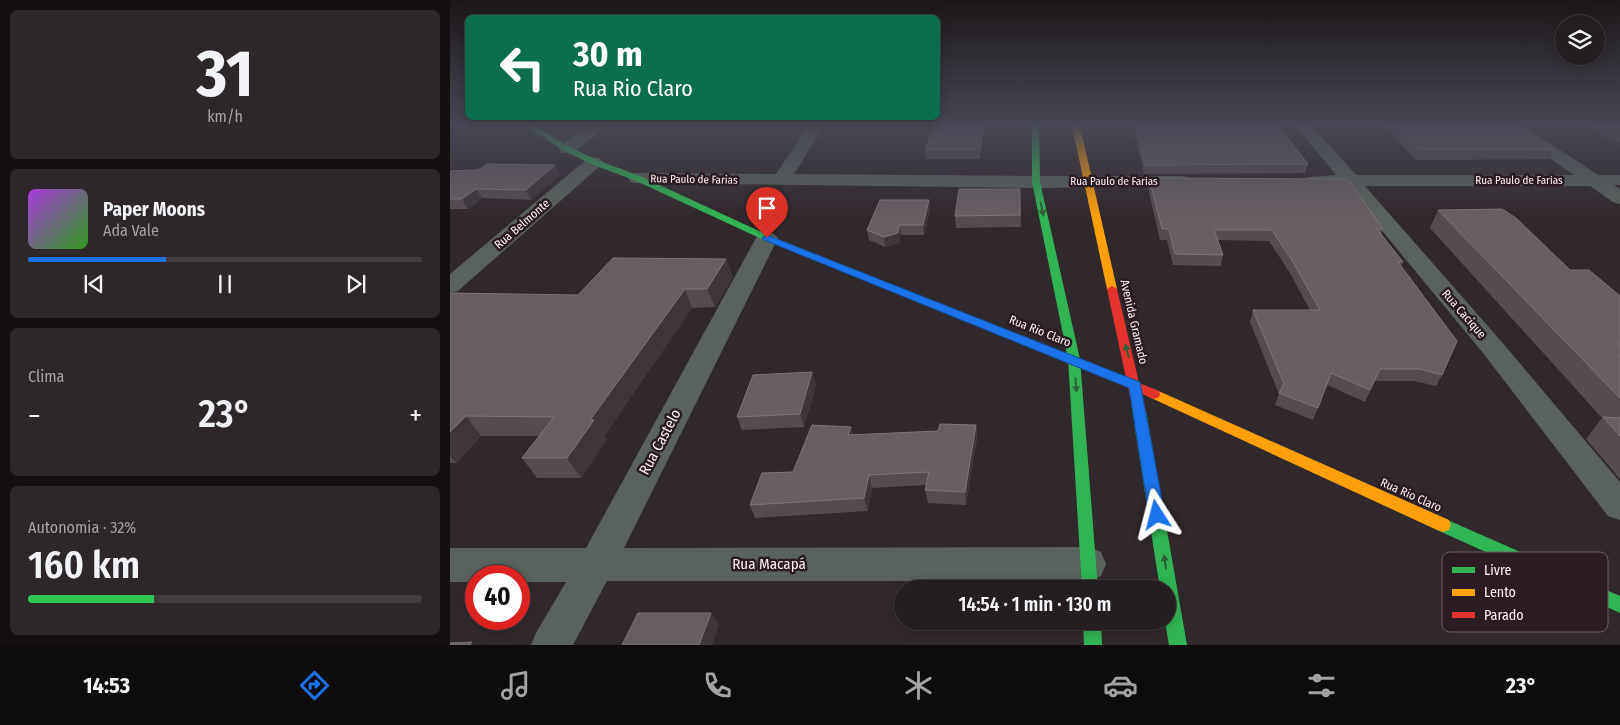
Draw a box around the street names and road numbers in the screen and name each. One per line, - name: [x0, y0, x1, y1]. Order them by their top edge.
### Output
- street label: Rua Paulo de Farias: [650, 172, 738, 187]
- street label: Rua Paulo de Farias: [1475, 174, 1563, 187]
- street label: Rua Paulo de Farias: [1070, 175, 1158, 188]
- street label: Rua Belmonte: [491, 196, 553, 252]
- street label: Avenida Gramado: [1117, 278, 1151, 366]
- street label: Rua Cacique: [1439, 287, 1489, 341]
- street label: Rua Rio Claro: [1007, 312, 1073, 350]
- street label: Rua Castelo: [635, 406, 685, 478]
- street label: Rua Rio Claro: [1378, 475, 1444, 515]
- street label: Rua Macapá: [732, 555, 806, 573]

